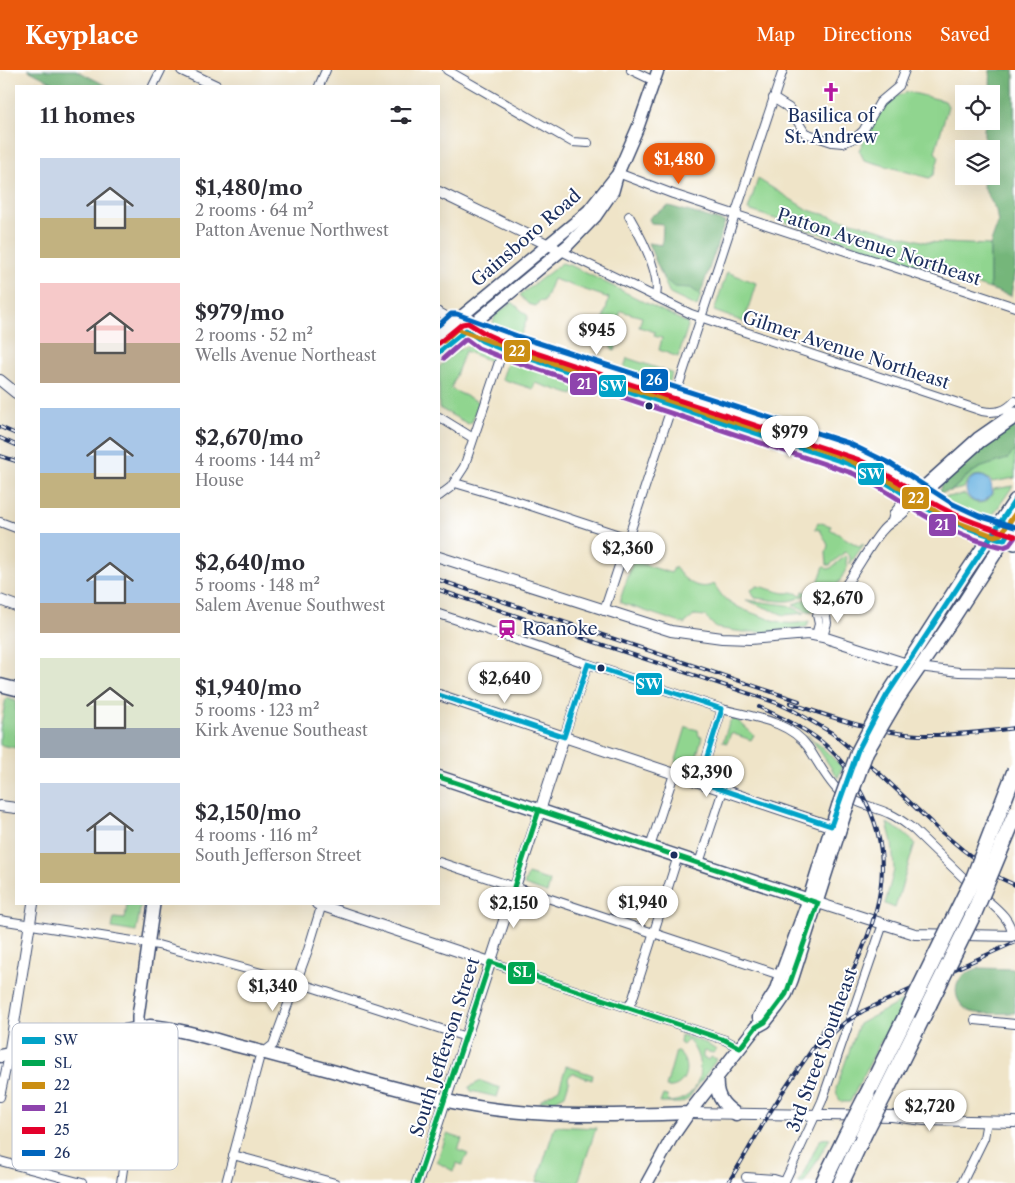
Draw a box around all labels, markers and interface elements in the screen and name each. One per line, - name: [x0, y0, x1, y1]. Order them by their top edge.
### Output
- text: Keyplace: [25, 21, 138, 50]
- text: Map: [756, 24, 795, 46]
- text: Directions: [823, 24, 912, 46]
- text: Saved: [940, 24, 990, 46]
- church icon: Basilica of St. Andrew: [820, 81, 842, 103]
- map controls: [955, 85, 1000, 185]
- button: locate: [955, 85, 1000, 130]
- icon: filters: [387, 101, 415, 129]
- text: 11 homes: [40, 103, 135, 128]
- place label: Basilica of St. Andrew: [784, 105, 879, 148]
- button: layers: [955, 140, 1000, 185]
- pin: $1,480: [638, 142, 720, 185]
- text: $1,480: [654, 149, 704, 169]
- text: $1,480/mo: [195, 175, 303, 200]
- icon: home: [80, 178, 140, 238]
- street label: Gainsboro Road: [467, 184, 585, 292]
- text: 2 rooms · 64 m²: [195, 200, 314, 220]
- street label: Patton Avenue Northeast: [774, 204, 984, 291]
- text: Patton Avenue Northwest: [195, 220, 389, 240]
- text: $979/mo: [195, 300, 284, 325]
- icon: home: [80, 303, 140, 363]
- street label: Gilmer Avenue Northeast: [740, 306, 953, 394]
- pin: $945: [567, 314, 627, 356]
- text: $945: [579, 320, 615, 340]
- text: 2 rooms · 52 m²: [195, 325, 313, 345]
- line badge: 22: [503, 339, 531, 363]
- text: 22: [509, 342, 525, 360]
- text: Wells Avenue Northeast: [195, 345, 376, 365]
- line badge: 26: [640, 368, 669, 392]
- text: 26: [646, 371, 662, 389]
- line badge: 21: [569, 372, 598, 396]
- line badge: SW: [598, 374, 627, 398]
- text: 21: [577, 375, 592, 393]
- text: SW: [600, 377, 627, 395]
- unlabelled marker: [644, 401, 654, 411]
- pin: $979: [760, 416, 820, 458]
- text: $979: [772, 422, 808, 442]
- text: $2,670/mo: [195, 425, 303, 450]
- icon: home: [80, 428, 140, 488]
- text: 4 rooms · 144 m²: [195, 450, 320, 470]
- line badge: SW: [857, 462, 885, 486]
- text: SW: [858, 465, 885, 483]
- text: House: [195, 470, 244, 490]
- line badge: 22: [901, 486, 930, 510]
- text: 22: [908, 489, 924, 507]
- line badge: 21: [928, 513, 957, 537]
- text: 21: [935, 516, 950, 534]
- pin: $2,360: [587, 532, 669, 574]
- text: $2,360: [602, 538, 654, 558]
- text: $2,640/mo: [195, 550, 305, 575]
- icon: home: [80, 553, 140, 613]
- text: 5 rooms · 148 m²: [195, 575, 320, 595]
- pin: $2,670: [797, 582, 879, 624]
- text: $2,670: [813, 588, 863, 608]
- text: Salem Avenue Southwest: [195, 595, 385, 615]
- station icon: Roanoke: [496, 618, 518, 640]
- place label: Roanoke: [522, 618, 598, 640]
- pin: $2,640: [464, 662, 546, 704]
- unlabelled marker: [596, 663, 606, 673]
- text: $2,640: [479, 668, 531, 688]
- line badge: SW: [635, 672, 663, 696]
- text: $1,940/mo: [195, 675, 302, 700]
- text: SW: [636, 675, 663, 693]
- icon: home: [80, 678, 140, 738]
- text: 5 rooms · 123 m²: [195, 700, 319, 720]
- text: Kirk Avenue Southeast: [195, 720, 368, 740]
- pin: $2,390: [666, 756, 748, 798]
- text: $2,390: [681, 762, 733, 782]
- text: $2,150/mo: [195, 800, 301, 825]
- icon: home: [80, 803, 140, 863]
- text: 4 rooms · 116 m²: [195, 825, 318, 845]
- text: South Jefferson Street: [195, 845, 362, 865]
- unlabelled marker: [669, 850, 679, 860]
- pin: $2,150: [473, 886, 555, 929]
- pin: $1,940: [602, 886, 684, 928]
- text: $1,940: [618, 892, 668, 912]
- text: $2,150: [489, 893, 539, 913]
- street label: South Jefferson Street: [406, 954, 485, 1139]
- line badge: SL: [507, 961, 536, 985]
- text: SL: [513, 963, 532, 981]
- street label: 3rd Street Southeast: [782, 964, 862, 1135]
- pin: $1,340: [232, 970, 314, 1012]
- text: $1,340: [248, 976, 298, 996]
- legend: [12, 1023, 178, 1170]
- text: SW: [54, 1031, 78, 1049]
- text: SL: [54, 1054, 72, 1072]
- text: 22: [54, 1076, 70, 1094]
- pin: $2,720: [889, 1090, 971, 1132]
- text: $2,720: [905, 1096, 955, 1116]
- text: 21: [54, 1099, 68, 1117]
- text: 25: [54, 1121, 70, 1139]
- text: 26: [54, 1144, 70, 1162]

